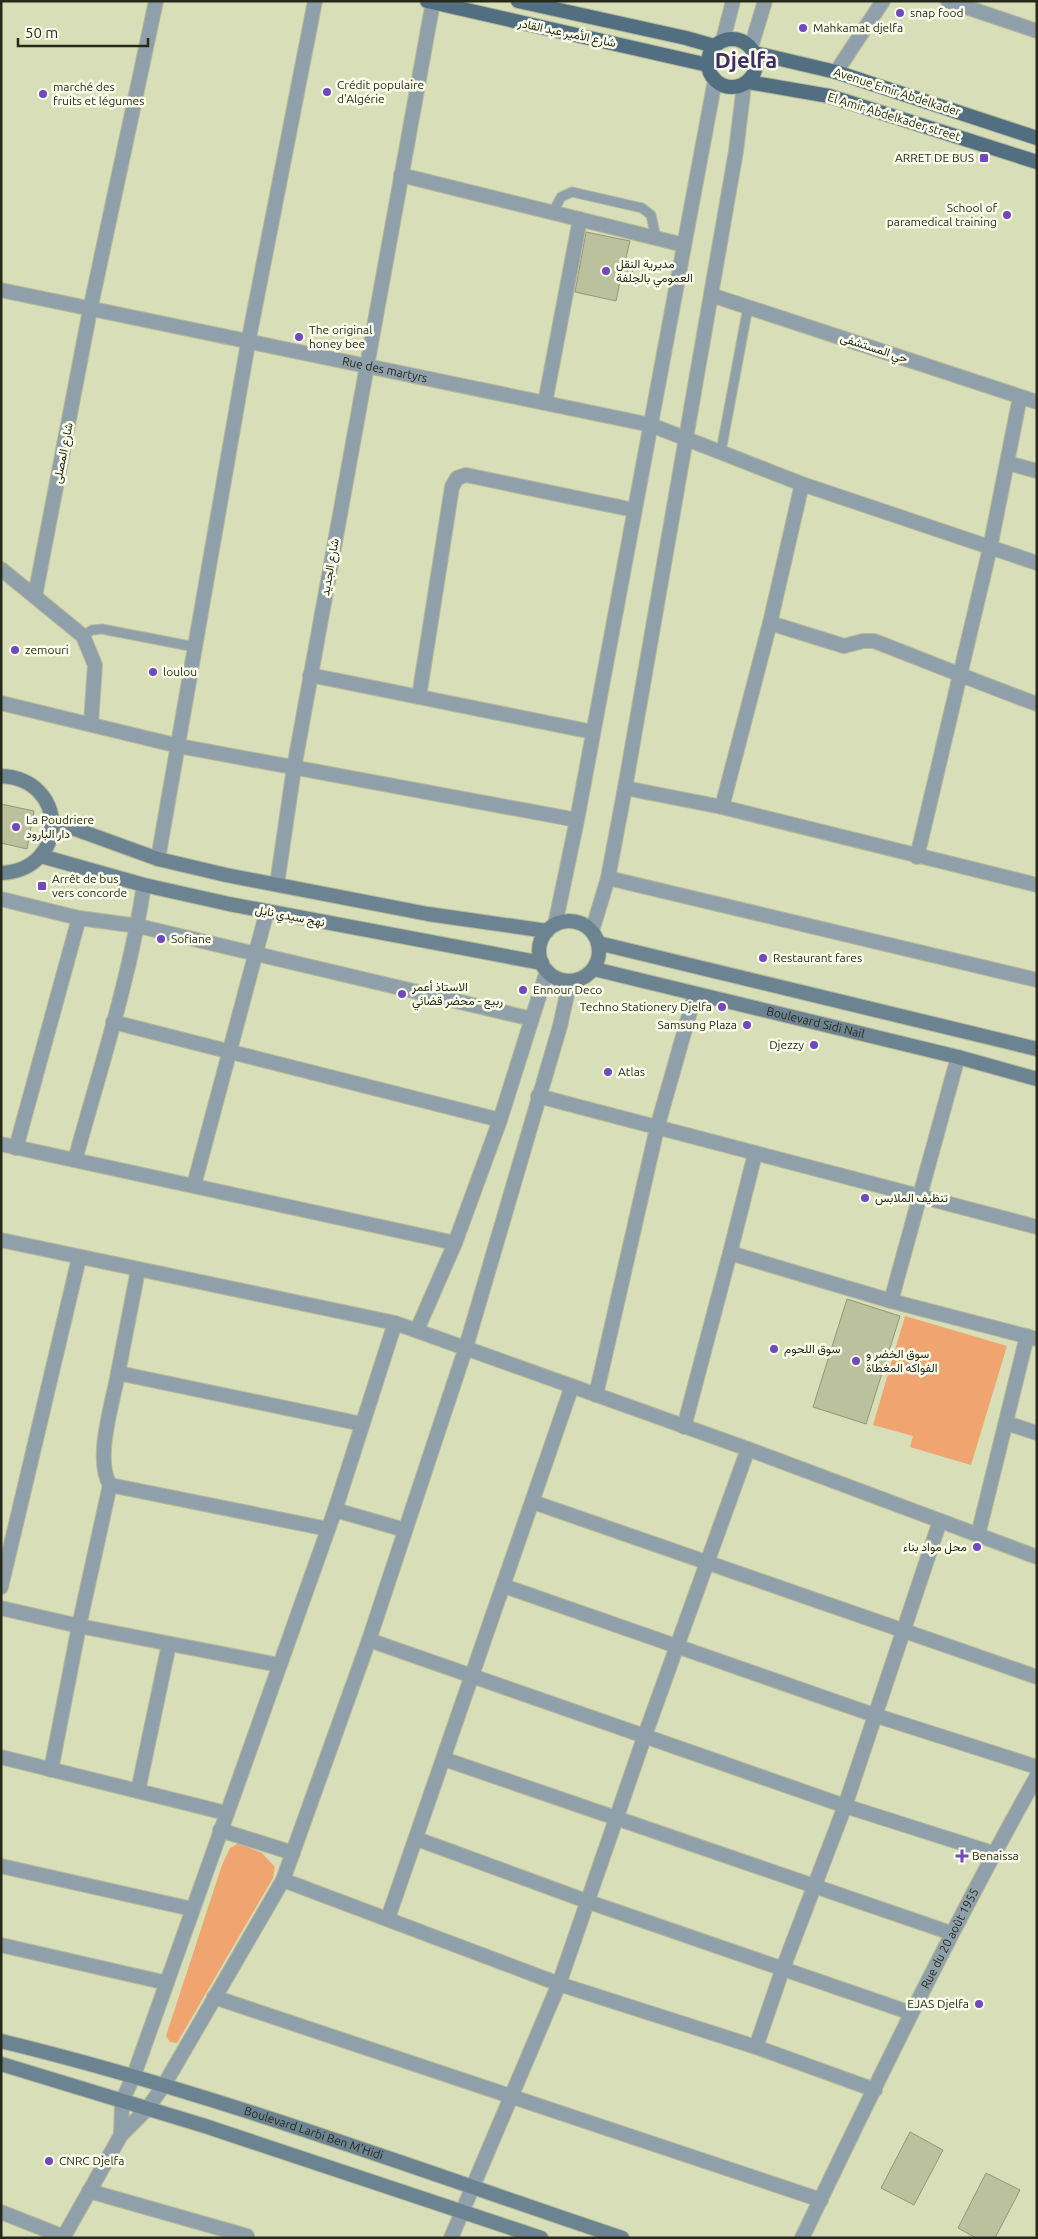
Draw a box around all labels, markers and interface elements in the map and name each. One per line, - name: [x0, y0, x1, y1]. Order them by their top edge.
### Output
- place label: snap food: [910, 6, 964, 19]
- marker: snap food: [894, 7, 906, 19]
- scale bar: [18, 15, 148, 47]
- street label: شارع الأمير عبد القادر: [515, 16, 617, 52]
- place label: Mahkamat djelfa: [813, 21, 903, 34]
- marker: Mahkamat djelfa: [797, 22, 809, 34]
- text: 50 m: [25, 24, 58, 41]
- district label: Djelfa: [715, 47, 777, 72]
- street label: Avenue Emir Abdelkader: [832, 65, 963, 118]
- place label: Crédit populaire d'Algérie: [337, 78, 424, 105]
- place label: marché des fruits et légumes: [53, 80, 144, 107]
- marker: Crédit populaire d'Algérie: [321, 86, 333, 98]
- marker: marché des fruits et légumes: [37, 88, 49, 100]
- street label: El Amir Abdelkader street: [826, 90, 962, 143]
- place label: ARRET DE BUS: [895, 151, 974, 164]
- marker: ARRET DE BUS: [978, 152, 990, 164]
- place label: School of paramedical training: [887, 201, 997, 228]
- marker: School of paramedical training: [1001, 209, 1013, 221]
- place label: مديرية النقل العمومي بالجلفة: [616, 257, 693, 288]
- marker: مديرية النقل العمومي بالجلفة: [600, 265, 612, 277]
- place label: The original honey bee: [309, 323, 372, 350]
- marker: The original honey bee: [293, 331, 305, 343]
- street label: حي المستشفى: [838, 331, 909, 368]
- street label: Rue des martyrs: [341, 354, 429, 384]
- street label: شارع المصلى: [50, 421, 78, 485]
- street label: شارع الجديد: [318, 537, 344, 597]
- place label: zemouri: [25, 643, 69, 656]
- marker: zemouri: [9, 644, 21, 656]
- place label: loulou: [163, 665, 197, 678]
- marker: loulou: [147, 666, 159, 678]
- place label: La Poudriere دار البارود: [26, 813, 94, 842]
- marker: La Poudriere دار البارود: [10, 821, 22, 833]
- place label: Arrêt de bus vers concorde: [52, 872, 127, 899]
- marker: Arrêt de bus vers concorde: [36, 880, 48, 892]
- street label: نهج سيدي نايل: [253, 902, 326, 933]
- place label: Sofiane: [171, 932, 211, 945]
- marker: Sofiane: [155, 933, 167, 945]
- place label: Restaurant fares: [773, 951, 862, 964]
- marker: Restaurant fares: [757, 952, 769, 964]
- place label: الاستاذ أعمر ربيع - محضر قضائي: [411, 980, 503, 1011]
- place label: Ennour Deco: [533, 983, 602, 996]
- marker: Ennour Deco: [517, 984, 529, 996]
- marker: الاستاذ أعمر ربيع - محضر قضائي: [396, 988, 408, 1000]
- place label: Techno Stationery Djelfa: [580, 1000, 712, 1013]
- marker: Techno Stationery Djelfa: [716, 1001, 728, 1013]
- street label: Boulevard Sidi Nail: [765, 1004, 866, 1040]
- place label: Samsung Plaza: [657, 1018, 737, 1031]
- marker: Samsung Plaza: [741, 1019, 753, 1031]
- place label: Djezzy: [769, 1038, 804, 1051]
- marker: Djezzy: [808, 1039, 820, 1051]
- place label: Atlas: [618, 1065, 645, 1078]
- marker: Atlas: [602, 1066, 614, 1078]
- place label: تنظيف الملابس: [875, 1191, 948, 1206]
- marker: تنظيف الملابس: [859, 1192, 871, 1204]
- place label: سوق اللحوم: [784, 1342, 841, 1357]
- marker: سوق اللحوم: [768, 1343, 780, 1355]
- place label: سوق الخضر و الفواكه المغطاة: [866, 1347, 937, 1376]
- marker: سوق الخضر و الفواكه المغطاة: [850, 1355, 862, 1367]
- place label: محل مواد بناء: [903, 1540, 967, 1555]
- marker: محل مواد بناء: [971, 1541, 983, 1553]
- place label: Benaissa: [972, 1849, 1019, 1862]
- marker: Benaissa: [956, 1850, 968, 1862]
- street label: Rue du 20 août 1955: [918, 1886, 981, 1991]
- place label: EJAS Djelfa: [907, 1997, 969, 2010]
- marker: EJAS Djelfa: [973, 1998, 985, 2010]
- street label: Boulevard Larbi Ben M'Hidi: [243, 2104, 385, 2162]
- place label: CNRC Djelfa: [59, 2154, 124, 2167]
- marker: CNRC Djelfa: [43, 2155, 55, 2167]

